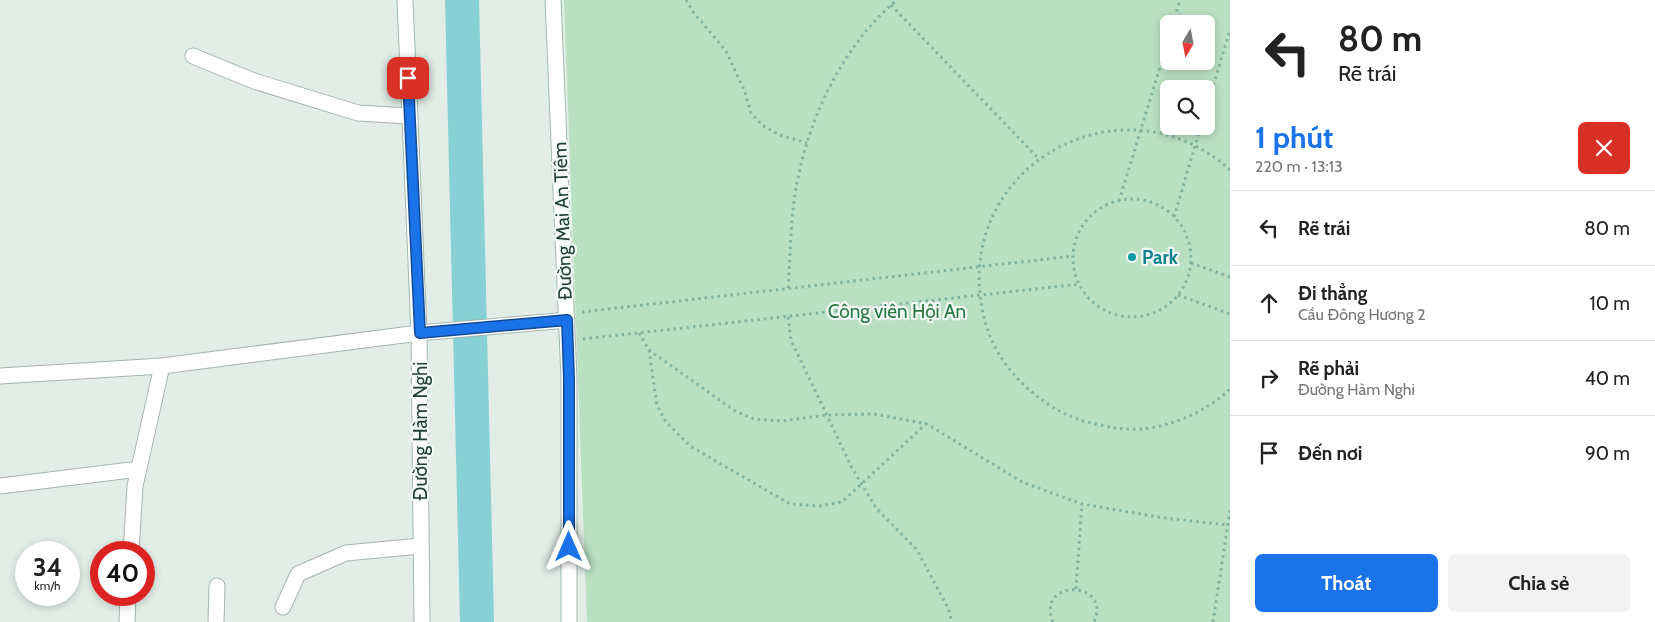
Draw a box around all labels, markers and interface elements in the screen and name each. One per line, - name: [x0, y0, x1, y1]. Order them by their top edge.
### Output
- north arrow: [1160, 15, 1215, 70]
- map controls: [1160, 15, 1215, 135]
- text: 80 m: [1338, 17, 1422, 60]
- icon: left: [1255, 20, 1320, 85]
- pin: [387, 57, 429, 99]
- text: Rẽ trái: [1338, 60, 1397, 87]
- icon: arrive: [394, 64, 422, 92]
- button: search: [1160, 80, 1215, 135]
- text: 1 phút: [1255, 119, 1333, 156]
- button: close: [1578, 122, 1630, 174]
- street label: Đường Mai An Tiêm: [548, 141, 577, 300]
- text: 220 m · 13:13: [1255, 157, 1343, 176]
- icon: left: [1255, 214, 1283, 242]
- text: Rẽ trái: [1298, 217, 1350, 240]
- text: 80 m: [1584, 217, 1630, 240]
- place label: Park: [1142, 246, 1179, 269]
- marker: Park: [1126, 251, 1138, 263]
- text: Đi thẳng: [1298, 282, 1367, 305]
- icon: ahead: [1255, 289, 1283, 317]
- text: 10 m: [1590, 292, 1630, 315]
- park label: Công viên Hội An: [828, 300, 966, 323]
- text: Cầu Đông Hương 2: [1298, 305, 1426, 324]
- text: Rẽ phải: [1298, 357, 1359, 380]
- street label: Đường Hàm Nghi: [409, 362, 432, 500]
- icon: right: [1255, 364, 1283, 392]
- text: 40 m: [1585, 367, 1630, 390]
- text: Đường Hàm Nghi: [1298, 380, 1415, 399]
- icon: arrive: [1255, 439, 1283, 467]
- text: Đến nơi: [1298, 442, 1362, 465]
- text: 90 m: [1585, 442, 1630, 465]
- position arrow: [542, 520, 594, 572]
- speed limit sign: 40: [90, 541, 155, 606]
- text: 34: [33, 552, 62, 582]
- button: Thoát: [1255, 554, 1438, 612]
- button: Chia sẻ: [1448, 554, 1630, 612]
- text: km/h: [34, 578, 61, 593]

